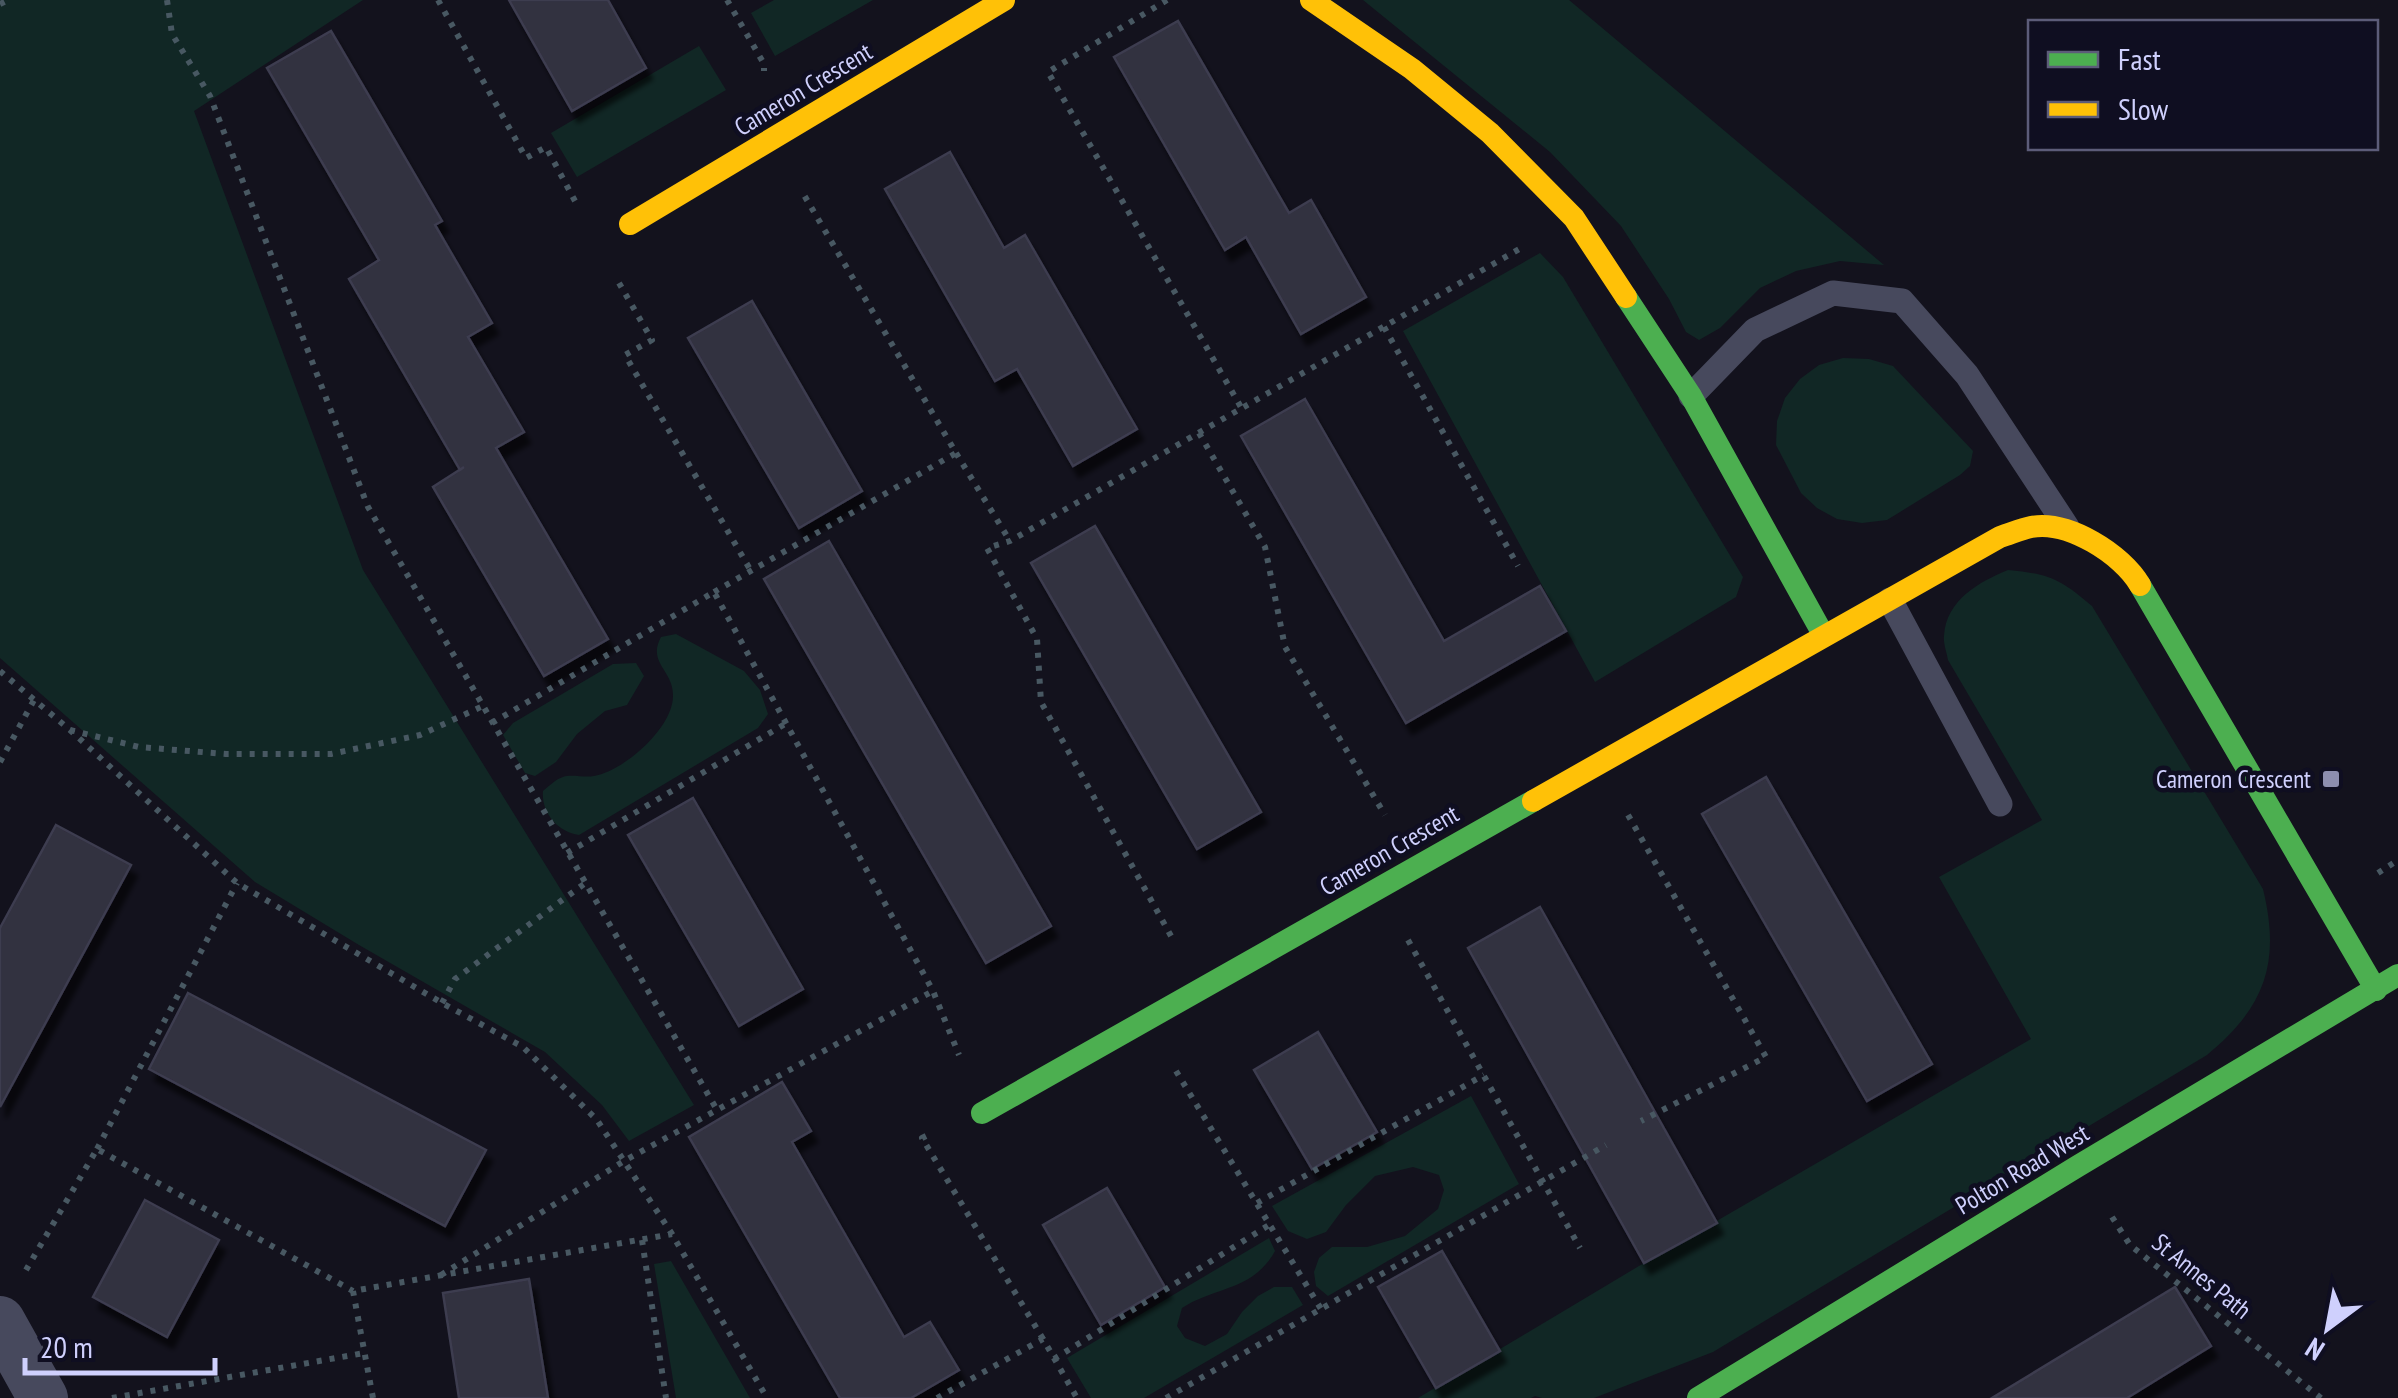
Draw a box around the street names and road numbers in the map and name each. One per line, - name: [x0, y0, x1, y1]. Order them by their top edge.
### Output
- street label: Cameron Crescent: [728, 35, 878, 143]
- street label: Cameron Crescent: [1314, 797, 1464, 903]
- street label: Polton Road West: [1949, 1117, 2095, 1221]
- street label: St Annes Path: [2146, 1226, 2258, 1326]

